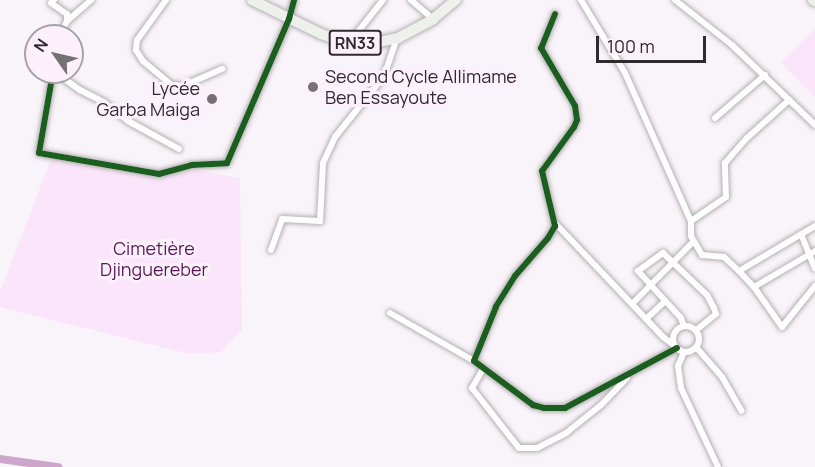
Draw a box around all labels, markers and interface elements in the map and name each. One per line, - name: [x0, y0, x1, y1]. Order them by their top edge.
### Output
- north arrow: [24, 24, 84, 84]
- scale bar: [599, 24, 708, 62]
- road number: RN33: [328, 30, 382, 56]
- text: N: [28, 34, 53, 56]
- text: 100 m: [607, 34, 655, 58]
- place label: Second Cycle Allimame Ben Essayoute: [325, 66, 517, 109]
- place label: Lycée Garba Maiga: [97, 78, 200, 121]
- marker: Second Cycle Allimame Ben Essayoute: [306, 80, 320, 94]
- marker: Lycée Garba Maiga: [205, 92, 219, 106]
- park label: Cimetière Djinguereber: [100, 238, 208, 280]

